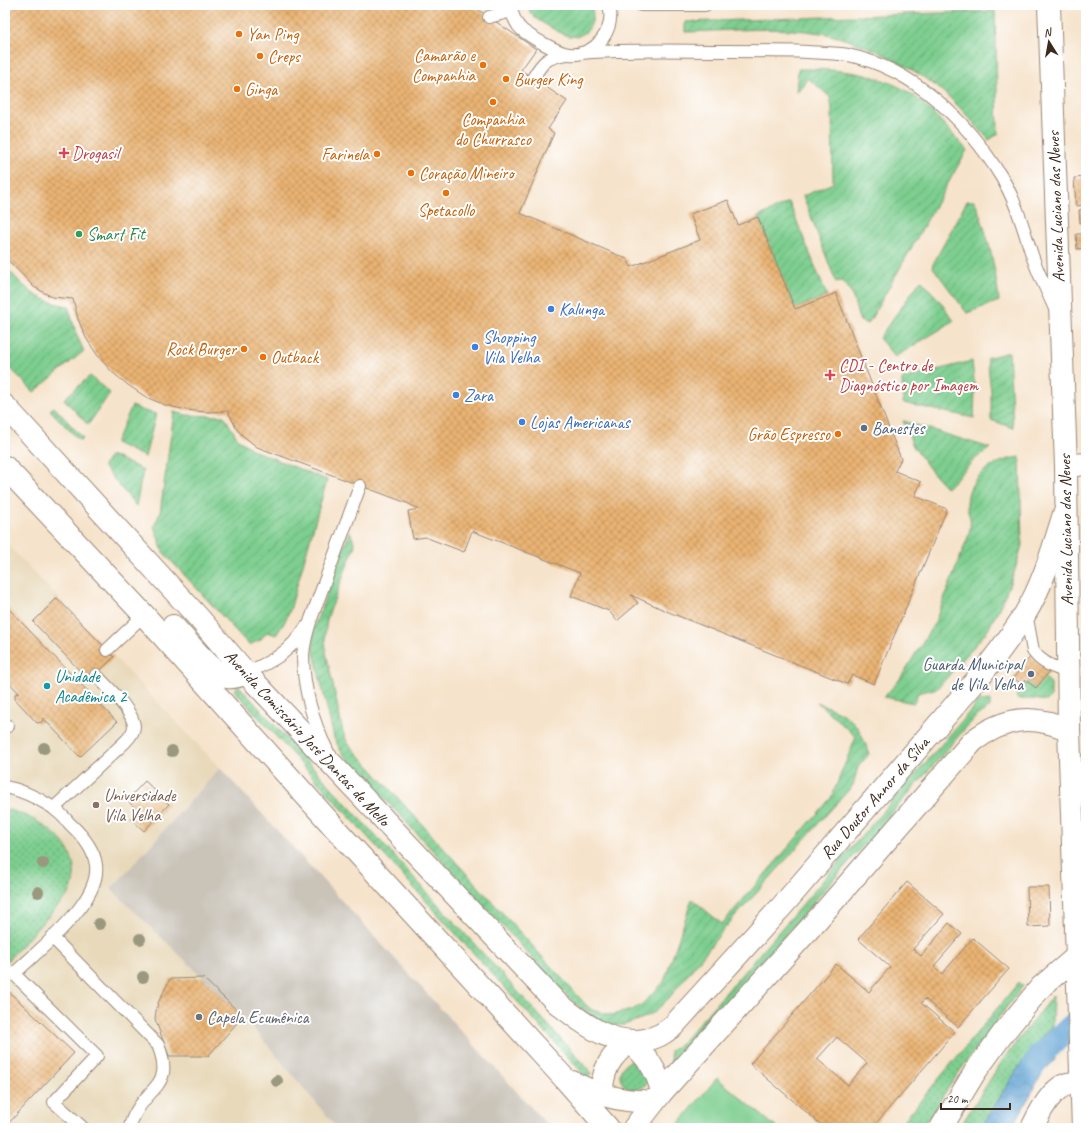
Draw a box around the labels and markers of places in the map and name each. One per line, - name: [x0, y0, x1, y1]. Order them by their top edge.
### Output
- place label: Yan Ping: [247, 24, 299, 45]
- marker: Yan Ping: [234, 29, 244, 39]
- place label: Camarão e Companhia: [412, 45, 477, 86]
- place label: Creps: [268, 46, 302, 67]
- marker: Creps: [255, 51, 265, 61]
- marker: Camarão e Companhia: [478, 60, 488, 70]
- place label: Burger King: [514, 69, 584, 90]
- marker: Burger King: [501, 74, 511, 84]
- place label: Ginga: [245, 79, 278, 100]
- marker: Ginga: [232, 84, 242, 94]
- marker: Companhia do Churrasco: [488, 97, 498, 107]
- place label: Companhia do Churrasco: [455, 109, 532, 150]
- place label: Drogasil: [72, 143, 122, 164]
- place label: Farinela: [322, 144, 371, 165]
- marker: Drogasil: [59, 148, 69, 158]
- marker: Farinela: [372, 149, 382, 159]
- place label: Coração Mineiro: [419, 163, 515, 184]
- marker: Coração Mineiro: [406, 168, 416, 178]
- marker: Spetacollo: [441, 188, 451, 198]
- place label: Spetacollo: [418, 200, 475, 221]
- place label: Smart Fit: [87, 224, 147, 245]
- marker: Smart Fit: [74, 229, 84, 239]
- place label: Kalunga: [559, 299, 606, 320]
- marker: Kalunga: [546, 304, 556, 314]
- place label: Shopping Vila Velha: [483, 327, 541, 368]
- place label: Rock Burger: [166, 339, 238, 360]
- marker: Shopping Vila Velha: [470, 342, 480, 352]
- marker: Rock Burger: [239, 344, 249, 354]
- place label: Outback: [271, 347, 320, 368]
- marker: Outback: [258, 352, 268, 362]
- place label: CDI - Centro de Diagnóstico por Imagem: [839, 355, 980, 396]
- marker: CDI - Centro de Diagnóstico por Imagem: [824, 369, 836, 381]
- place label: Zara: [464, 385, 494, 406]
- marker: Zara: [451, 390, 461, 400]
- place label: Lojas Americanas: [530, 412, 632, 433]
- marker: Lojas Americanas: [517, 417, 527, 427]
- place label: Banestes: [872, 418, 926, 439]
- marker: Banestes: [859, 423, 869, 433]
- place label: Grão Espresso: [748, 424, 831, 445]
- marker: Grão Espresso: [833, 429, 843, 439]
- place label: Guarda Municipal de Vila Velha: [923, 654, 1026, 695]
- place label: Unidade Acadêmica 2: [55, 666, 128, 707]
- marker: Guarda Municipal de Vila Velha: [1026, 669, 1036, 679]
- marker: Unidade Acadêmica 2: [42, 681, 52, 691]
- place label: Universidade Vila Velha: [104, 785, 177, 826]
- marker: Universidade Vila Velha: [91, 800, 101, 810]
- place label: Capela Ecumênica: [207, 1007, 310, 1028]
- marker: Capela Ecumênica: [194, 1012, 204, 1022]

